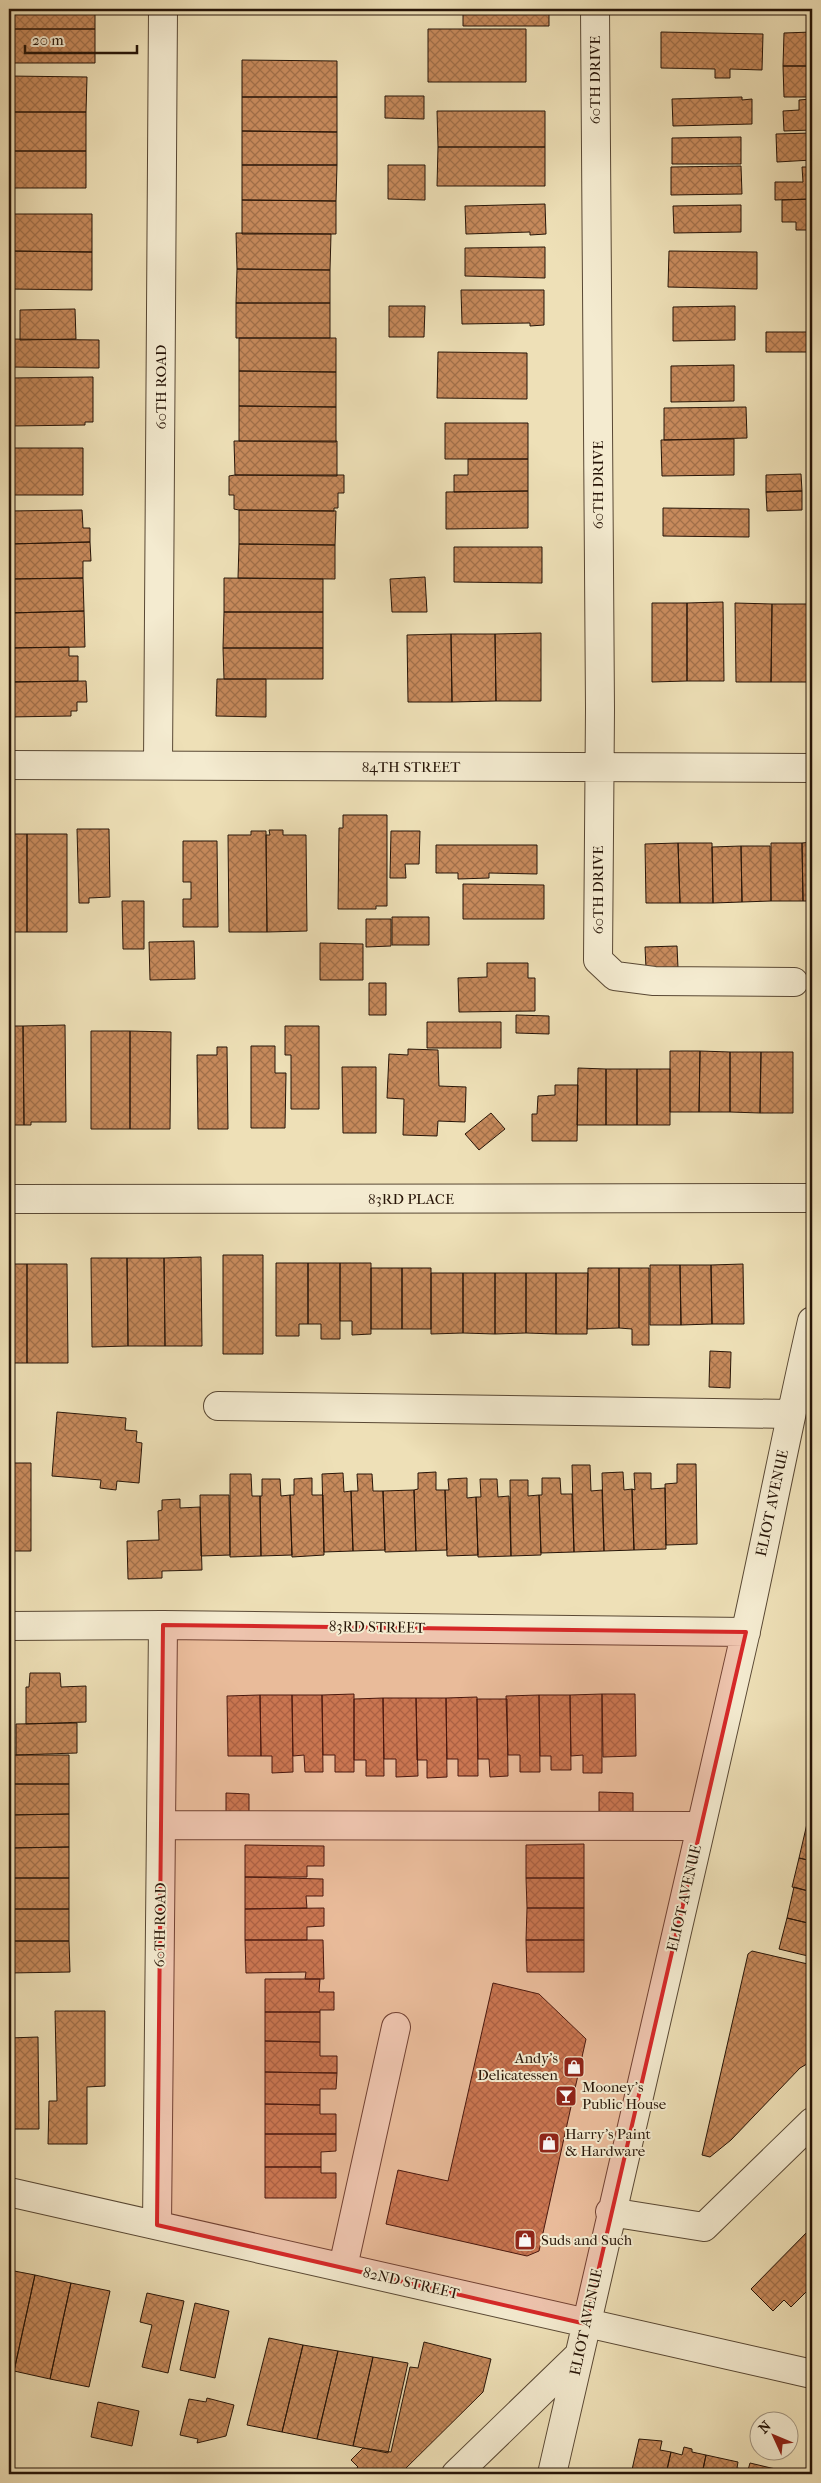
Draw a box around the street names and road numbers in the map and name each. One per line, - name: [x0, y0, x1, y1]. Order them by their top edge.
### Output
- street label: 60TH DRIVE: [586, 36, 604, 124]
- street label: 60TH ROAD: [152, 345, 170, 429]
- street label: 60TH DRIVE: [589, 441, 607, 529]
- street label: 84TH STREET: [362, 758, 461, 776]
- street label: 60TH DRIVE: [589, 846, 607, 934]
- street label: 83RD PLACE: [368, 1190, 454, 1208]
- street label: ELIOT AVENUE: [752, 1448, 792, 1558]
- street label: 83RD STREET: [329, 1617, 426, 1637]
- street label: ELIOT AVENUE: [663, 1843, 705, 1953]
- street label: 60TH ROAD: [150, 1882, 170, 1968]
- street label: 82ND STREET: [361, 2263, 462, 2303]
- street label: ELIOT AVENUE: [566, 2267, 606, 2377]

